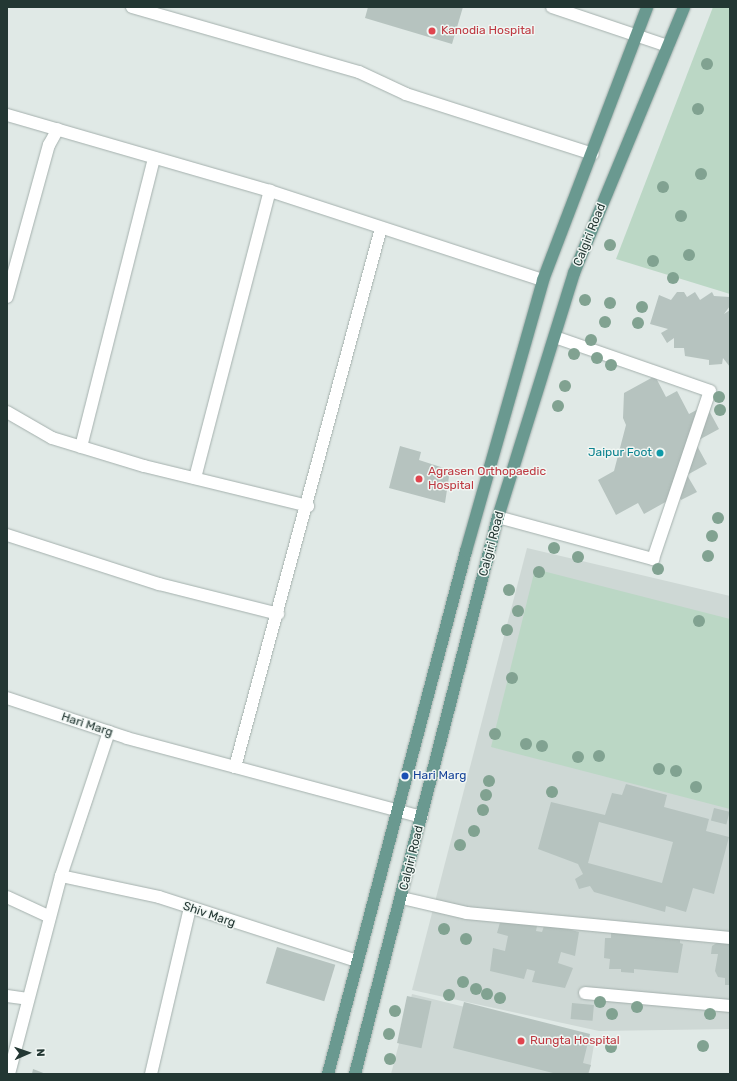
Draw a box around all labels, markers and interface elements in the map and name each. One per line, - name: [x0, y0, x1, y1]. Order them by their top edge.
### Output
- place label: Kanodia Hospital: [441, 24, 534, 38]
- marker: Kanodia Hospital: [426, 25, 438, 37]
- street label: Calgiri Road: [571, 202, 609, 268]
- place label: Jaipur Foot: [588, 446, 652, 460]
- marker: Jaipur Foot: [655, 448, 665, 458]
- place label: Agrasen Orthopaedic Hospital: [428, 465, 546, 493]
- marker: Agrasen Orthopaedic Hospital: [413, 473, 425, 485]
- street label: Calgiri Road: [476, 510, 508, 578]
- street label: Hari Marg: [59, 710, 115, 740]
- place label: Hari Marg: [413, 769, 466, 783]
- marker: Hari Marg: [400, 771, 410, 781]
- street label: Calgiri Road: [397, 824, 427, 892]
- street label: Shiv Marg: [181, 899, 237, 931]
- north arrow: [8, 1033, 48, 1073]
- place label: Rungta Hospital: [530, 1034, 620, 1048]
- marker: Rungta Hospital: [515, 1035, 527, 1047]
- text: N: [34, 1048, 47, 1057]

